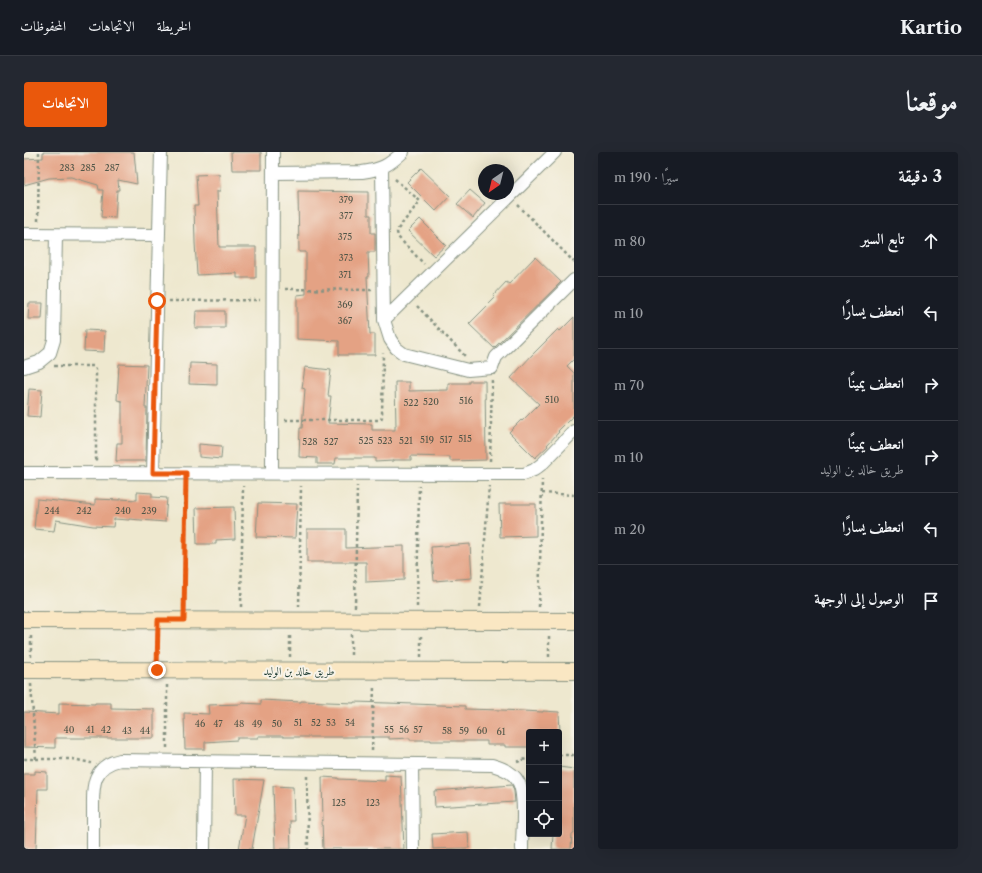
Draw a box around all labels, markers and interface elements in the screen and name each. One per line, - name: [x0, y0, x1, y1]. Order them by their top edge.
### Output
- text: Kartio: [900, 16, 962, 39]
- text: المحفوظات: [20, 17, 66, 35]
- text: الاتجاهات: [88, 17, 135, 35]
- text: الخريطة: [157, 17, 191, 35]
- button: الاتجاهات: [24, 82, 107, 127]
- text: موقعنا: [906, 84, 958, 118]
- house number: 283: [59, 162, 75, 173]
- house number: 285: [80, 162, 96, 173]
- house number: 287: [105, 162, 120, 173]
- north arrow: [478, 164, 514, 200]
- text: 3 دقيقة: [898, 166, 942, 186]
- text: سيرًا · 190 m: [614, 169, 679, 185]
- house number: 379: [339, 194, 353, 205]
- house number: 377: [339, 210, 353, 221]
- text: تابع السير: [861, 229, 904, 248]
- icon: ahead: [920, 230, 942, 252]
- house number: 375: [338, 231, 352, 242]
- text: 80 m: [614, 233, 646, 249]
- house number: 373: [339, 252, 353, 263]
- house number: 371: [338, 269, 352, 280]
- route start: [148, 292, 166, 310]
- house number: 369: [337, 299, 353, 310]
- text: انعطف يسارًا: [842, 301, 904, 320]
- icon: left: [920, 302, 942, 324]
- text: 10 m: [614, 305, 643, 321]
- house number: 367: [338, 315, 353, 326]
- text: انعطف يمينًا: [848, 373, 904, 392]
- icon: right: [920, 374, 942, 396]
- text: 70 m: [614, 377, 644, 393]
- house number: 510: [545, 394, 559, 405]
- house number: 516: [459, 395, 473, 406]
- house number: 520: [423, 396, 439, 407]
- house number: 522: [403, 397, 419, 408]
- house number: 515: [458, 433, 472, 444]
- house number: 519: [420, 434, 434, 445]
- house number: 517: [439, 434, 453, 445]
- text: انعطف يمينًا: [848, 434, 904, 453]
- house number: 525: [359, 435, 374, 446]
- house number: 523: [377, 435, 393, 446]
- house number: 521: [399, 435, 413, 446]
- house number: 528: [302, 436, 318, 447]
- house number: 527: [324, 436, 339, 447]
- icon: right: [920, 446, 942, 468]
- text: 10 m: [614, 449, 643, 465]
- text: طريق خالد بن الوليد: [820, 461, 904, 477]
- house number: 244: [44, 505, 60, 516]
- house number: 242: [76, 505, 92, 516]
- house number: 240: [115, 505, 131, 516]
- house number: 239: [141, 505, 157, 516]
- text: انعطف يسارًا: [842, 517, 904, 536]
- icon: left: [920, 518, 942, 540]
- text: 20 m: [614, 521, 645, 537]
- text: الوصول إلى الوجهة: [814, 589, 904, 608]
- icon: arrive: [920, 590, 942, 612]
- route end: [148, 661, 166, 679]
- street label: طريق خالد بن الوليد: [263, 664, 335, 679]
- house number: 51: [294, 717, 303, 728]
- house number: 52: [311, 717, 321, 728]
- house number: 53: [326, 717, 336, 728]
- house number: 54: [345, 717, 355, 728]
- house number: 46: [195, 718, 205, 729]
- house number: 47: [213, 718, 223, 729]
- house number: 48: [234, 718, 244, 729]
- house number: 49: [252, 718, 262, 729]
- house number: 50: [272, 718, 283, 729]
- house number: 40: [64, 724, 75, 735]
- house number: 41: [86, 724, 95, 735]
- house number: 42: [101, 724, 111, 735]
- house number: 55: [384, 724, 394, 735]
- house number: 56: [399, 724, 409, 735]
- house number: 57: [413, 724, 423, 735]
- house number: 43: [122, 725, 132, 736]
- house number: 44: [140, 725, 150, 736]
- house number: 58: [442, 725, 452, 736]
- house number: 59: [459, 725, 469, 736]
- house number: 60: [477, 725, 488, 736]
- house number: 61: [496, 726, 506, 737]
- map controls: [526, 729, 562, 837]
- button: +: [526, 729, 562, 765]
- button: −: [526, 765, 562, 801]
- house number: 125: [332, 797, 346, 808]
- house number: 123: [366, 797, 380, 808]
- button: locate: [526, 801, 562, 837]

